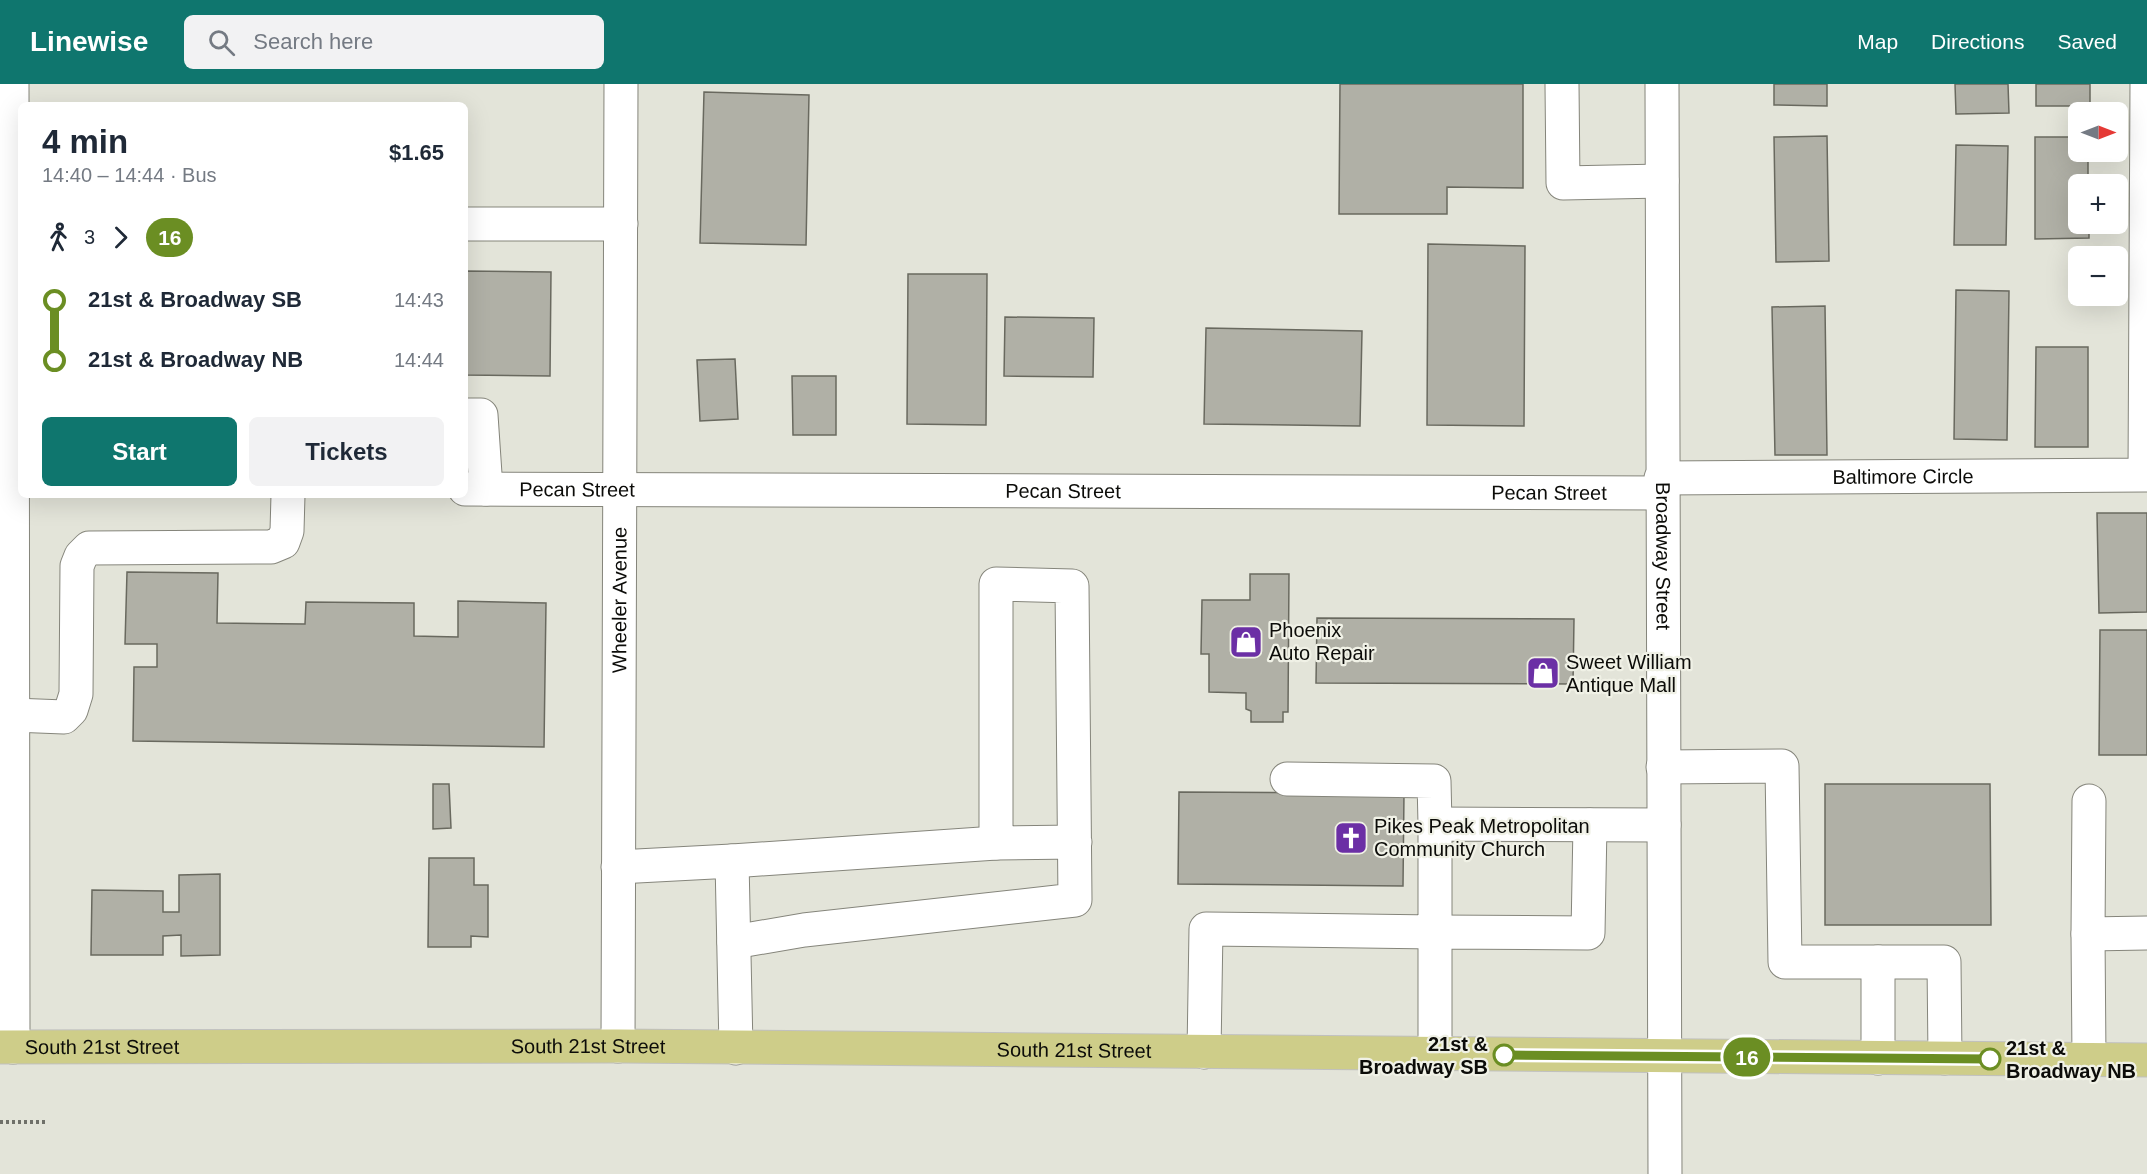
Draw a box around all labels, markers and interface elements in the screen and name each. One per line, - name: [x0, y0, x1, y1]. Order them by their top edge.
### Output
- search box: [184, 15, 604, 69]
- text: Linewise: [30, 26, 148, 57]
- icon: search: [205, 26, 238, 59]
- text: Search here: [253, 29, 373, 54]
- text: Map: [1857, 30, 1898, 53]
- text: Directions: [1931, 30, 2024, 53]
- text: Saved: [2057, 30, 2117, 53]
- north arrow: [2068, 102, 2128, 162]
- map controls: [2068, 102, 2128, 306]
- text: 4 min: [42, 123, 128, 160]
- text: $1.65: [389, 140, 444, 165]
- text: 14:40 – 14:44 · Bus: [42, 164, 217, 186]
- button: +: [2068, 174, 2128, 234]
- icon: walk: [42, 221, 75, 254]
- icon: forward: [104, 221, 137, 254]
- text: 3: [84, 226, 95, 248]
- text: 16: [158, 226, 181, 249]
- button: −: [2068, 246, 2128, 306]
- text: 21st & Broadway SB: [88, 287, 302, 312]
- text: 14:43: [394, 289, 444, 311]
- text: 21st & Broadway NB: [88, 347, 303, 372]
- text: 14:44: [394, 349, 444, 371]
- button: Start: [42, 417, 237, 486]
- button: Tickets: [249, 417, 444, 486]
- street label: Baltimore Circle: [1832, 465, 1974, 488]
- street label: Pecan Street: [519, 478, 635, 501]
- street label: Pecan Street: [1005, 480, 1121, 502]
- street label: Pecan Street: [1491, 481, 1607, 504]
- street label: Broadway Street: [1652, 482, 1675, 630]
- street label: Wheeler Avenue: [608, 527, 631, 673]
- place label: Phoenix Auto Repair: [1269, 619, 1375, 664]
- shop icon: Phoenix Auto Repair: [1228, 624, 1264, 660]
- place label: Sweet William Antique Mall: [1566, 651, 1692, 696]
- shop icon: Sweet William Antique Mall: [1525, 655, 1561, 691]
- place label: Pikes Peak Metropolitan Community Church: [1374, 815, 1590, 860]
- church icon: Pikes Peak Metropolitan Community Church: [1333, 820, 1369, 856]
- place label: 21st & Broadway SB: [1359, 1033, 1488, 1078]
- street label: South 21st Street: [511, 1035, 666, 1057]
- street label: South 21st Street: [25, 1036, 180, 1058]
- place label: 21st & Broadway NB: [2006, 1037, 2136, 1082]
- street label: South 21st Street: [997, 1038, 1152, 1062]
- line badge: 16: [1720, 1038, 1774, 1076]
- marker: 21st & Broadway SB: [1493, 1044, 1515, 1066]
- text: 16: [1735, 1046, 1759, 1069]
- marker: 21st & Broadway NB: [1979, 1048, 2001, 1070]

